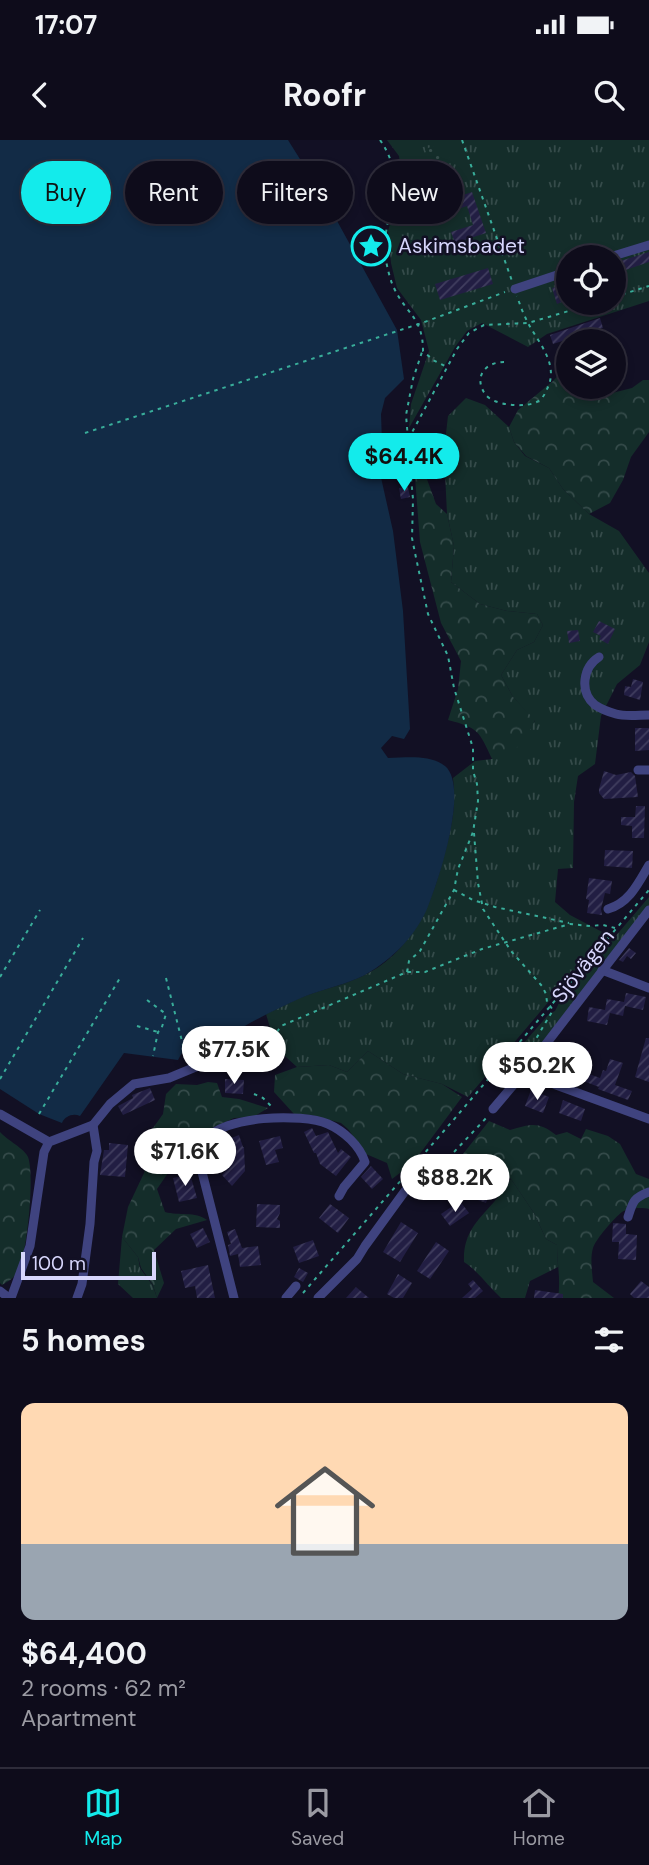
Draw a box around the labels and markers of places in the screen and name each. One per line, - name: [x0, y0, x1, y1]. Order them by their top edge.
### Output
- place icon: Askimsbadet: [350, 225, 392, 267]
- place label: Askimsbadet: [398, 232, 525, 260]
- pin: $64.4K: [347, 434, 461, 493]
- pin: $77.5K: [177, 1026, 291, 1086]
- pin: $50.2K: [480, 1042, 594, 1102]
- pin: $71.6K: [128, 1128, 242, 1188]
- pin: $88.2K: [398, 1154, 512, 1214]

